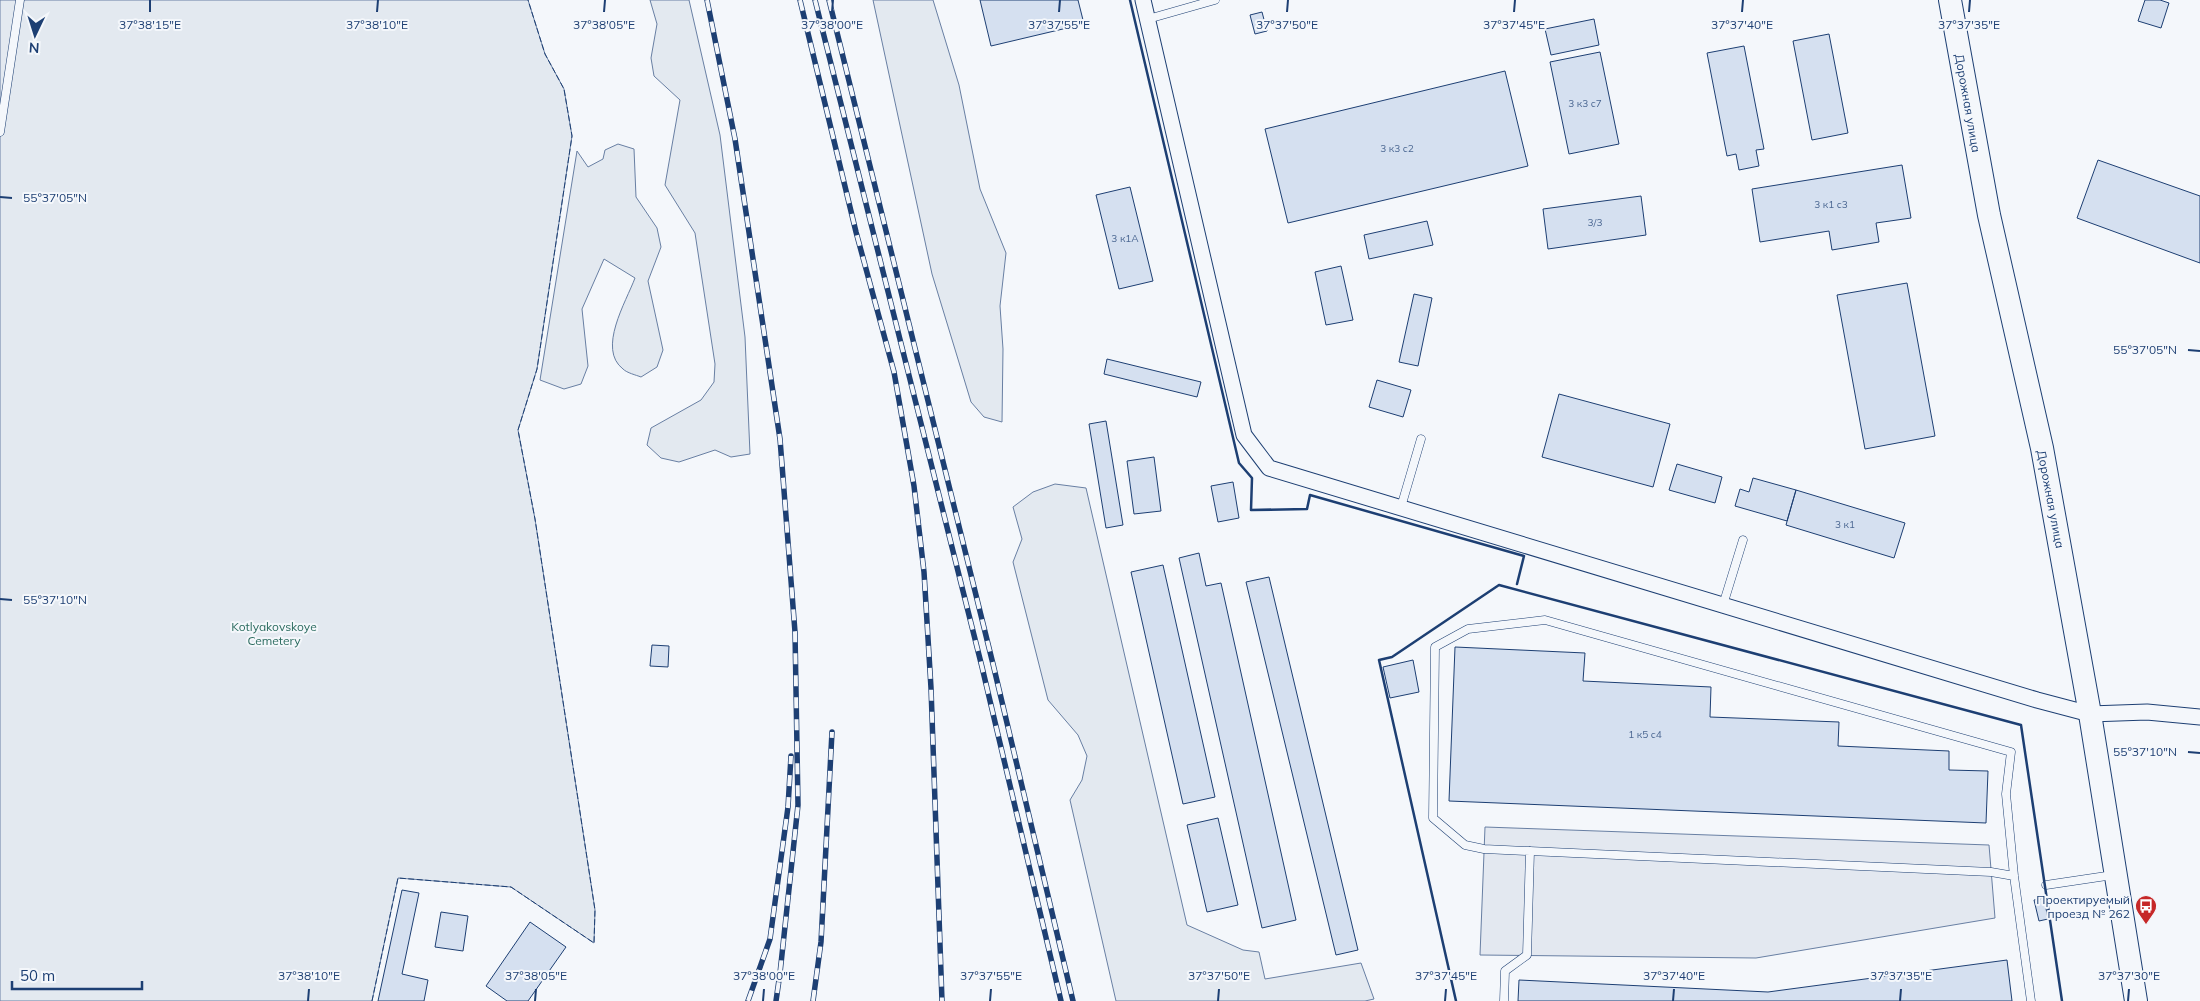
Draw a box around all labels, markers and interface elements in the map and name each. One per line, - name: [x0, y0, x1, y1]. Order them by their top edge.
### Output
- north arrow: [10, 10, 60, 60]
- text: 37°38'15"E: [119, 17, 181, 32]
- text: 37°38'10"E: [346, 17, 408, 32]
- text: 37°38'05"E: [573, 17, 635, 32]
- text: 37°38'00"E: [801, 17, 863, 32]
- text: 37°37'55"E: [1028, 17, 1090, 32]
- text: 37°37'50"E: [1256, 17, 1318, 32]
- text: 37°37'45"E: [1483, 17, 1545, 32]
- text: 37°37'40"E: [1711, 17, 1773, 32]
- text: 37°37'35"E: [1938, 17, 2000, 32]
- text: N: [28, 39, 40, 57]
- street label: Дорожная улица: [1952, 53, 1984, 153]
- house number: 3 к3 с7: [1568, 97, 1602, 110]
- house number: 3 к3 с2: [1380, 142, 1414, 155]
- text: 55°37'05"N: [23, 190, 87, 205]
- house number: 3 к1 с3: [1814, 198, 1848, 211]
- house number: 3/3: [1588, 216, 1602, 229]
- house number: 3 к1А: [1111, 232, 1139, 245]
- text: 55°37'05"N: [2113, 342, 2177, 357]
- street label: Дорожная улица: [2034, 449, 2068, 549]
- house number: 3 к1: [1835, 518, 1855, 531]
- text: 55°37'10"N: [23, 592, 87, 607]
- park label: Kotlyakovskoye Cemetery: [231, 619, 317, 648]
- house number: 1 к5 с4: [1628, 728, 1662, 741]
- text: 55°37'10"N: [2113, 744, 2177, 759]
- place label: Проектируемый проезд № 262: [2036, 892, 2130, 921]
- bus stop icon: Проектируемый проезд № 262: [2134, 894, 2158, 925]
- scale bar: [12, 958, 142, 990]
- text: 50 m: [20, 966, 55, 985]
- text: 37°38'10"E: [278, 968, 340, 983]
- text: 37°38'05"E: [505, 968, 567, 983]
- text: 37°38'00"E: [733, 968, 795, 983]
- text: 37°37'55"E: [960, 968, 1022, 983]
- text: 37°37'50"E: [1188, 968, 1250, 983]
- text: 37°37'45"E: [1415, 968, 1477, 983]
- text: 37°37'40"E: [1643, 968, 1705, 983]
- text: 37°37'35"E: [1870, 968, 1932, 983]
- text: 37°37'30"E: [2098, 968, 2160, 983]

